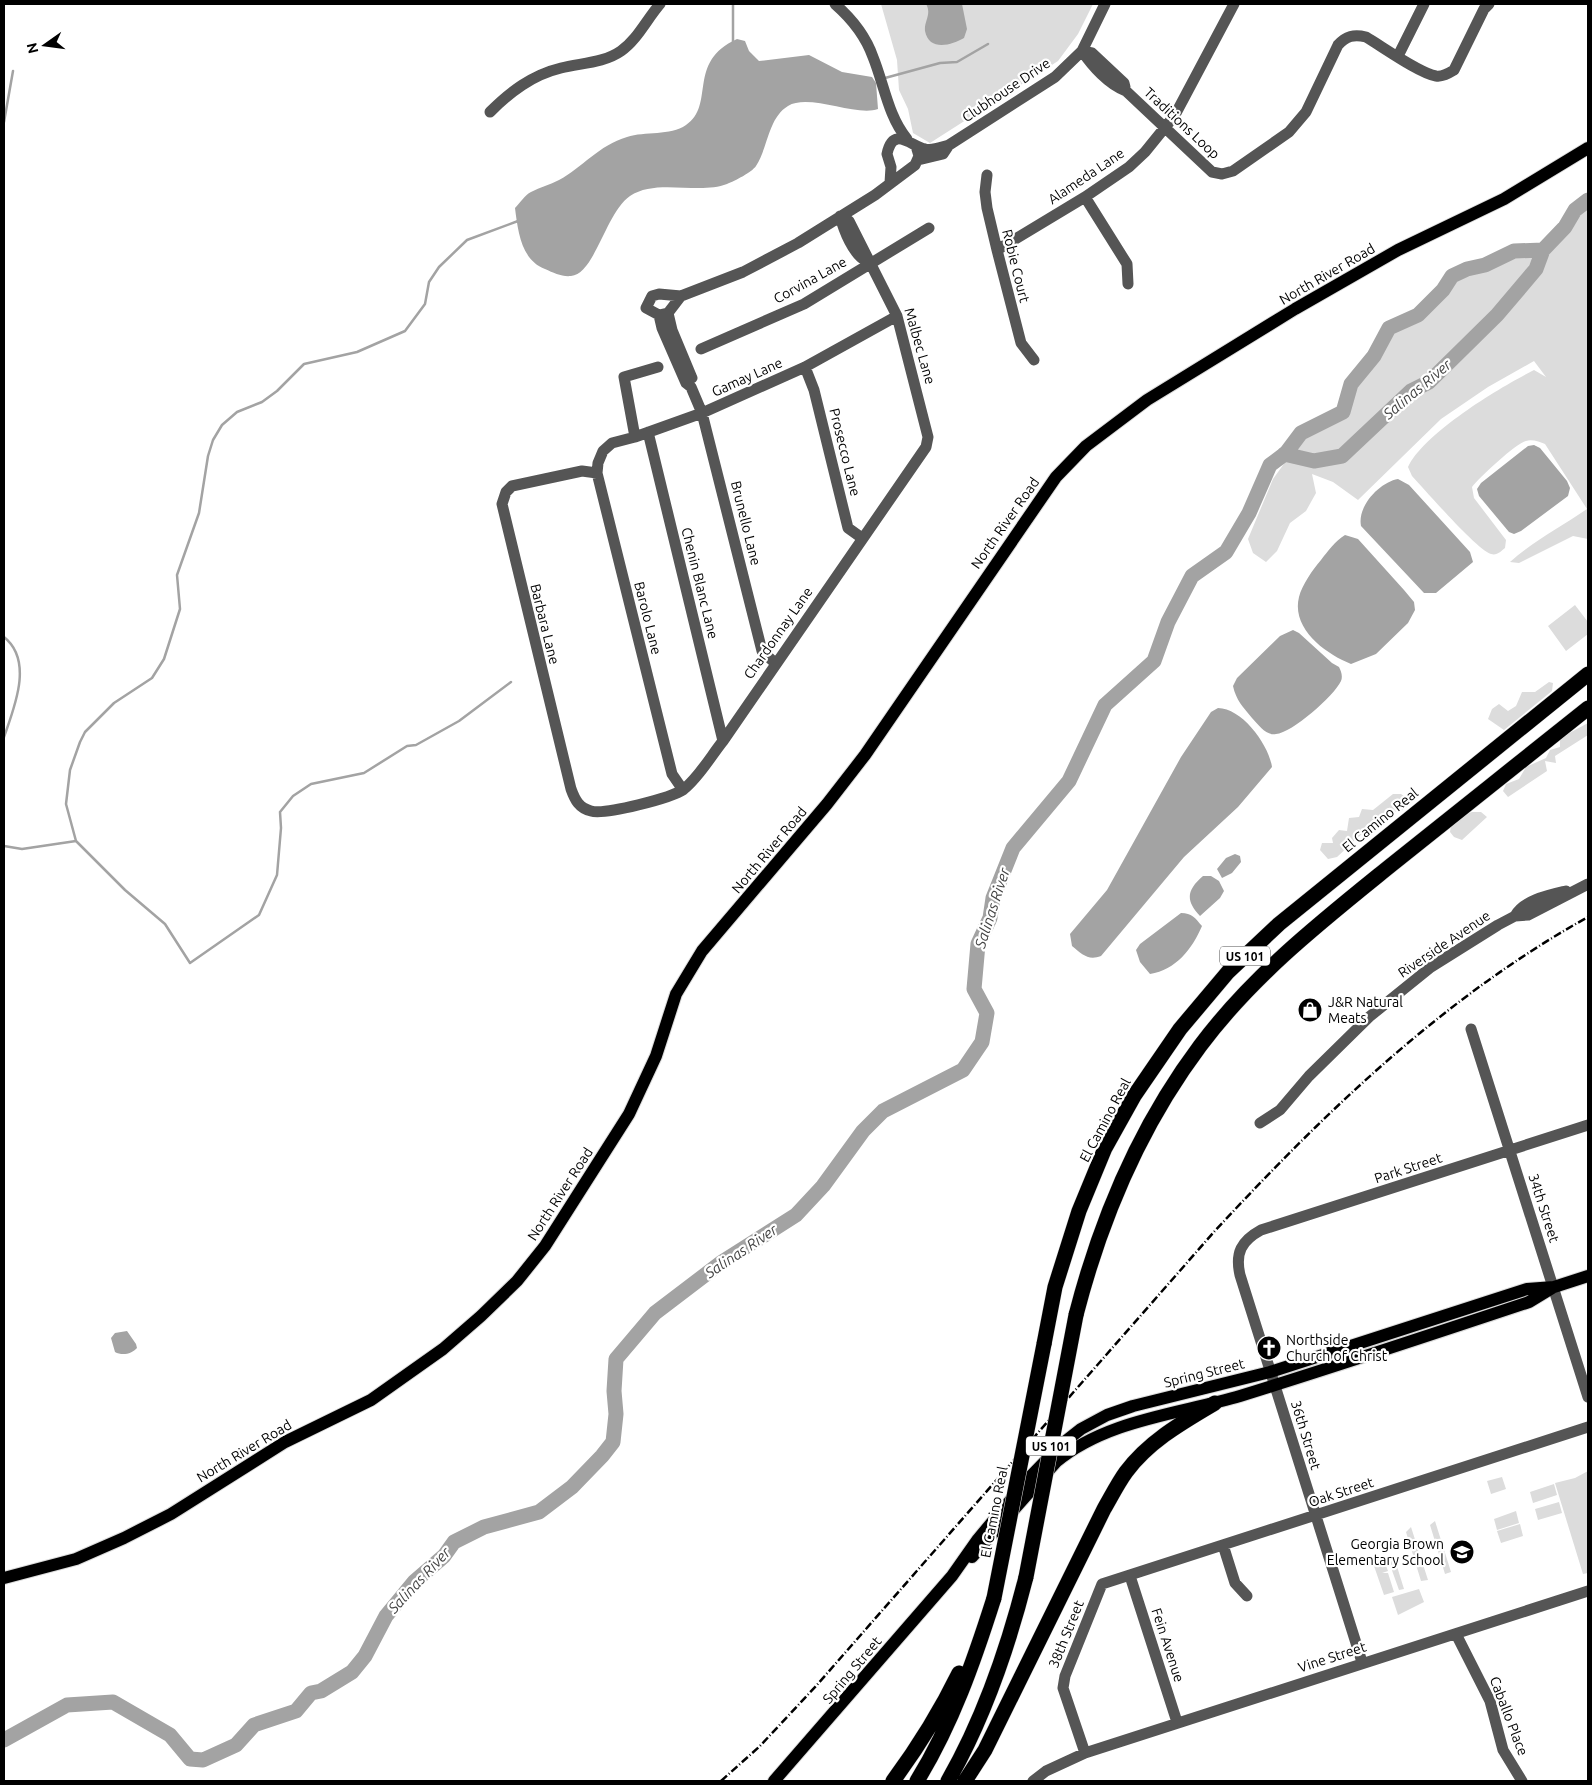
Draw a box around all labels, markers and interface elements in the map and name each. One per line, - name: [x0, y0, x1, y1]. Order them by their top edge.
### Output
- north arrow: [20, 20, 70, 70]
- text: N: [23, 41, 41, 55]
- street label: Clubhouse Drive: [959, 55, 1053, 125]
- street label: Traditions Loop: [1141, 84, 1223, 162]
- street label: Alameda Lane: [1045, 145, 1127, 207]
- street label: Robie Court: [999, 228, 1033, 305]
- street label: North River Road: [1276, 240, 1378, 308]
- street label: Corvina Lane: [771, 253, 849, 307]
- street label: Malbec Lane: [901, 306, 939, 386]
- street label: Gamay Lane: [709, 354, 785, 400]
- water label: Salinas River: [1379, 355, 1455, 423]
- street label: Prosecco Lane: [826, 406, 864, 498]
- street label: North River Road: [968, 474, 1042, 572]
- street label: Brunello Lane: [728, 479, 764, 567]
- street label: Chenin Blanc Lane: [678, 526, 722, 640]
- street label: Barolo Lane: [631, 580, 665, 656]
- street label: Barbara Lane: [527, 582, 563, 666]
- street label: Chardonnay Lane: [740, 584, 816, 682]
- street label: El Camino Real: [1339, 784, 1421, 855]
- street label: North River Road: [728, 804, 810, 896]
- water label: Salinas River: [971, 865, 1013, 951]
- street label: Riverside Avenue: [1395, 907, 1493, 981]
- road number: US 101: [1220, 946, 1270, 966]
- place label: J&R Natural Meats: [1328, 994, 1403, 1026]
- shop icon: J&R Natural Meats: [1297, 997, 1323, 1023]
- street label: El Camino Real: [1076, 1075, 1134, 1165]
- street label: North River Road: [524, 1145, 596, 1243]
- street label: Park Street: [1372, 1149, 1444, 1186]
- street label: 34th Street: [1525, 1171, 1563, 1245]
- water label: Salinas River: [701, 1220, 781, 1282]
- place label: Northside Church of Christ: [1286, 1332, 1388, 1364]
- church icon: Northside Church of Christ: [1256, 1335, 1282, 1361]
- street label: Spring Street: [1162, 1355, 1246, 1391]
- street label: 36th Street: [1288, 1398, 1324, 1472]
- street label: North River Road: [194, 1416, 294, 1486]
- road number: US 101: [1026, 1436, 1076, 1455]
- street label: El Camino Real: [977, 1465, 1011, 1559]
- street label: Oak Street: [1306, 1474, 1376, 1510]
- place label: Georgia Brown Elementary School: [1327, 1536, 1444, 1568]
- school or university icon: Georgia Brown Elementary School: [1449, 1539, 1475, 1565]
- water label: Salinas River: [384, 1543, 454, 1617]
- street label: 38th Street: [1045, 1597, 1087, 1670]
- street label: Fein Avenue: [1149, 1606, 1187, 1684]
- street label: Spring Street: [819, 1633, 885, 1707]
- street label: Vine Street: [1296, 1638, 1369, 1676]
- street label: Caballo Place: [1487, 1674, 1531, 1758]

